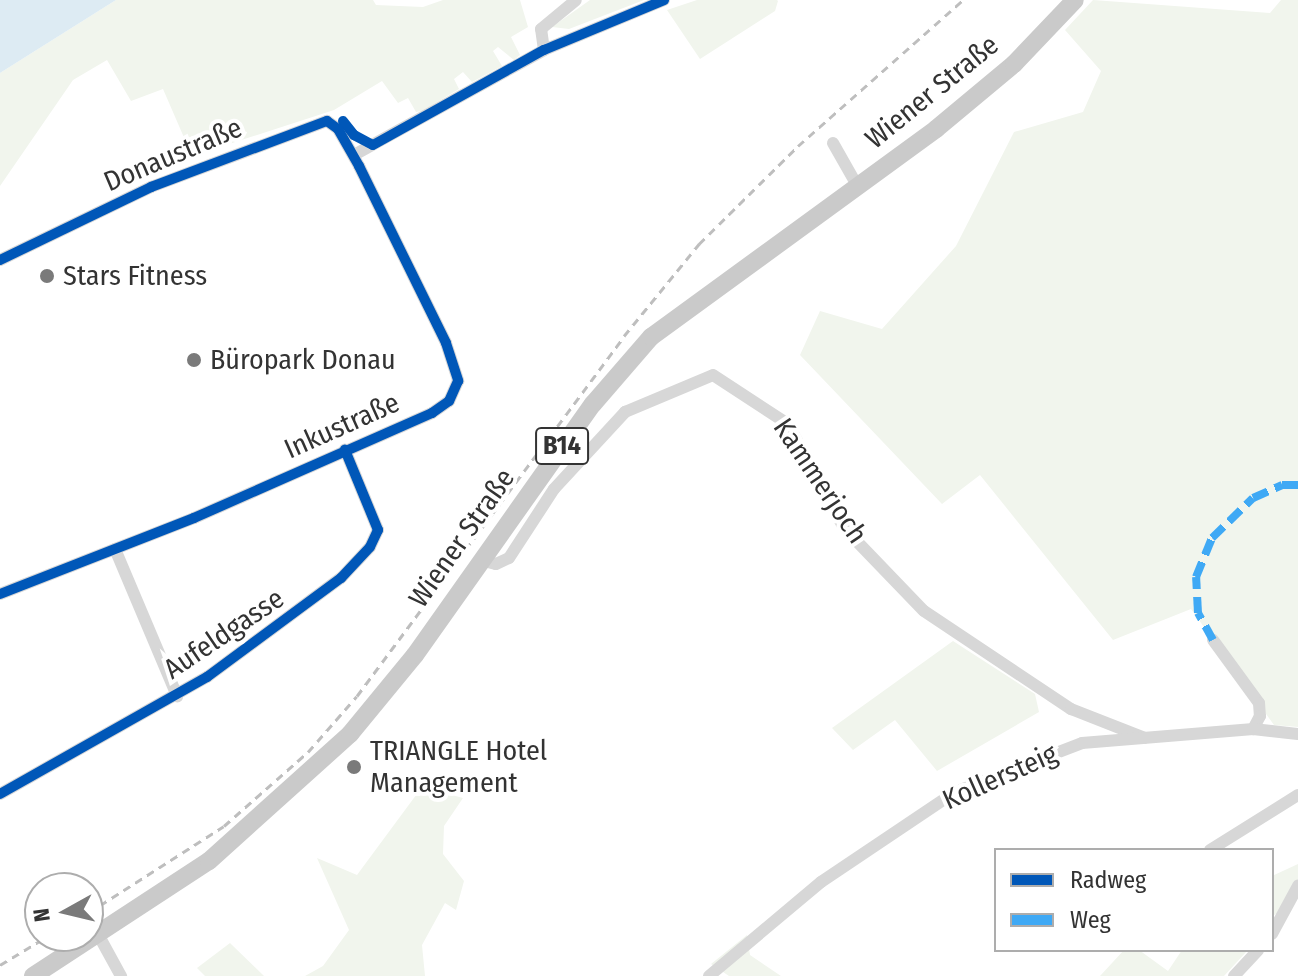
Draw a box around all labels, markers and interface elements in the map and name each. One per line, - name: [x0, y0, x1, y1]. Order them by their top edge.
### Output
- street label: Wiener Straße: [859, 28, 1005, 156]
- street label: Donaustraße: [99, 111, 247, 199]
- place label: Stars Fitness: [63, 259, 207, 293]
- marker: Stars Fitness: [38, 267, 56, 285]
- place label: Büropark Donau: [210, 343, 396, 377]
- marker: Büropark Donau: [185, 351, 203, 369]
- street label: Inkustraße: [279, 386, 405, 466]
- street label: Kammerjoch: [766, 412, 874, 550]
- road number: B14: [534, 424, 590, 468]
- street label: Wiener Straße: [402, 462, 522, 614]
- street label: Aufeldgasse: [158, 582, 290, 686]
- place label: TRIANGLE Hotel Management: [370, 734, 547, 800]
- street label: Kollersteig: [938, 737, 1062, 817]
- marker: TRIANGLE Hotel Management: [345, 758, 363, 776]
- legend: [994, 848, 1274, 952]
- text: Radweg: [1070, 866, 1146, 894]
- north arrow: [24, 872, 104, 952]
- text: Weg: [1070, 906, 1111, 934]
- text: N: [27, 907, 56, 924]

